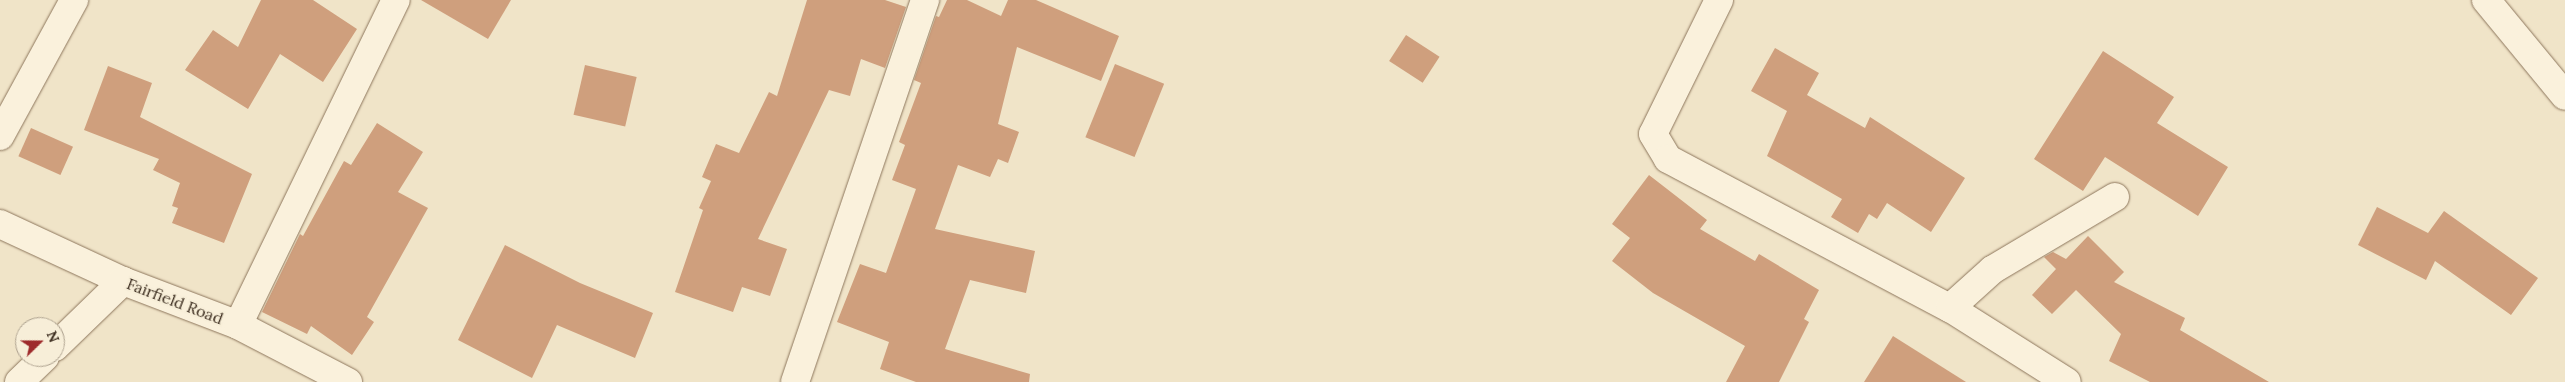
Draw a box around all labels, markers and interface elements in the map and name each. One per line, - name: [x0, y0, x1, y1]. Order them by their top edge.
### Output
- street label: Fairfield Road: [124, 274, 226, 328]
- north arrow: [15, 317, 65, 367]
- text: N: [43, 328, 63, 345]

